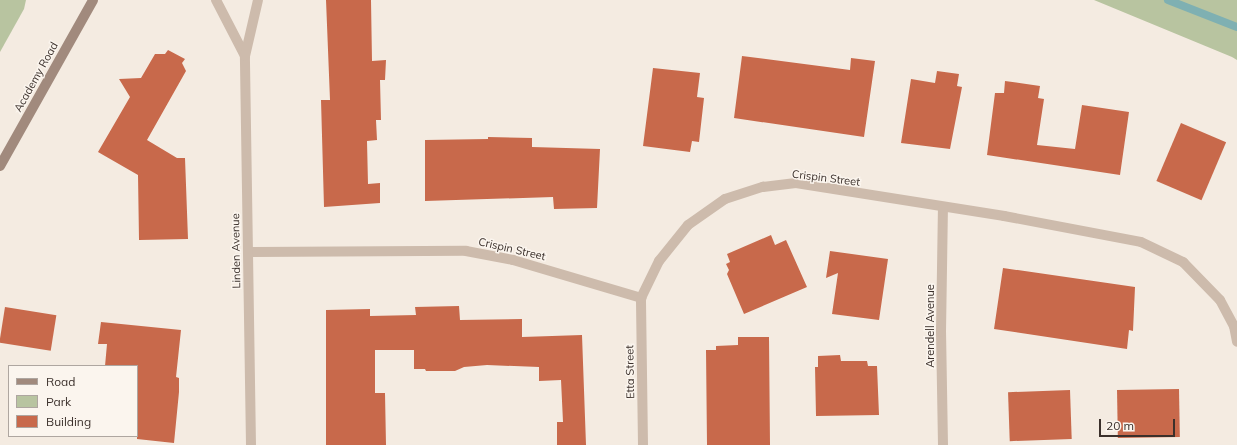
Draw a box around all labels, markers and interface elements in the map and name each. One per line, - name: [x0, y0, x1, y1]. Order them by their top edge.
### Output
- street label: Academy Road: [11, 40, 61, 114]
- street label: Crispin Street: [791, 167, 861, 189]
- street label: Linden Avenue: [229, 213, 243, 289]
- street label: Crispin Street: [477, 235, 547, 263]
- street label: Arendell Avenue: [923, 284, 937, 368]
- street label: Etta Street: [623, 345, 637, 399]
- legend: [8, 365, 138, 437]
- text: Road: [46, 374, 75, 389]
- text: Park: [46, 394, 71, 409]
- scale bar: [1101, 411, 1177, 437]
- text: Building: [46, 414, 91, 429]
- text: 20 m: [1106, 418, 1134, 433]

